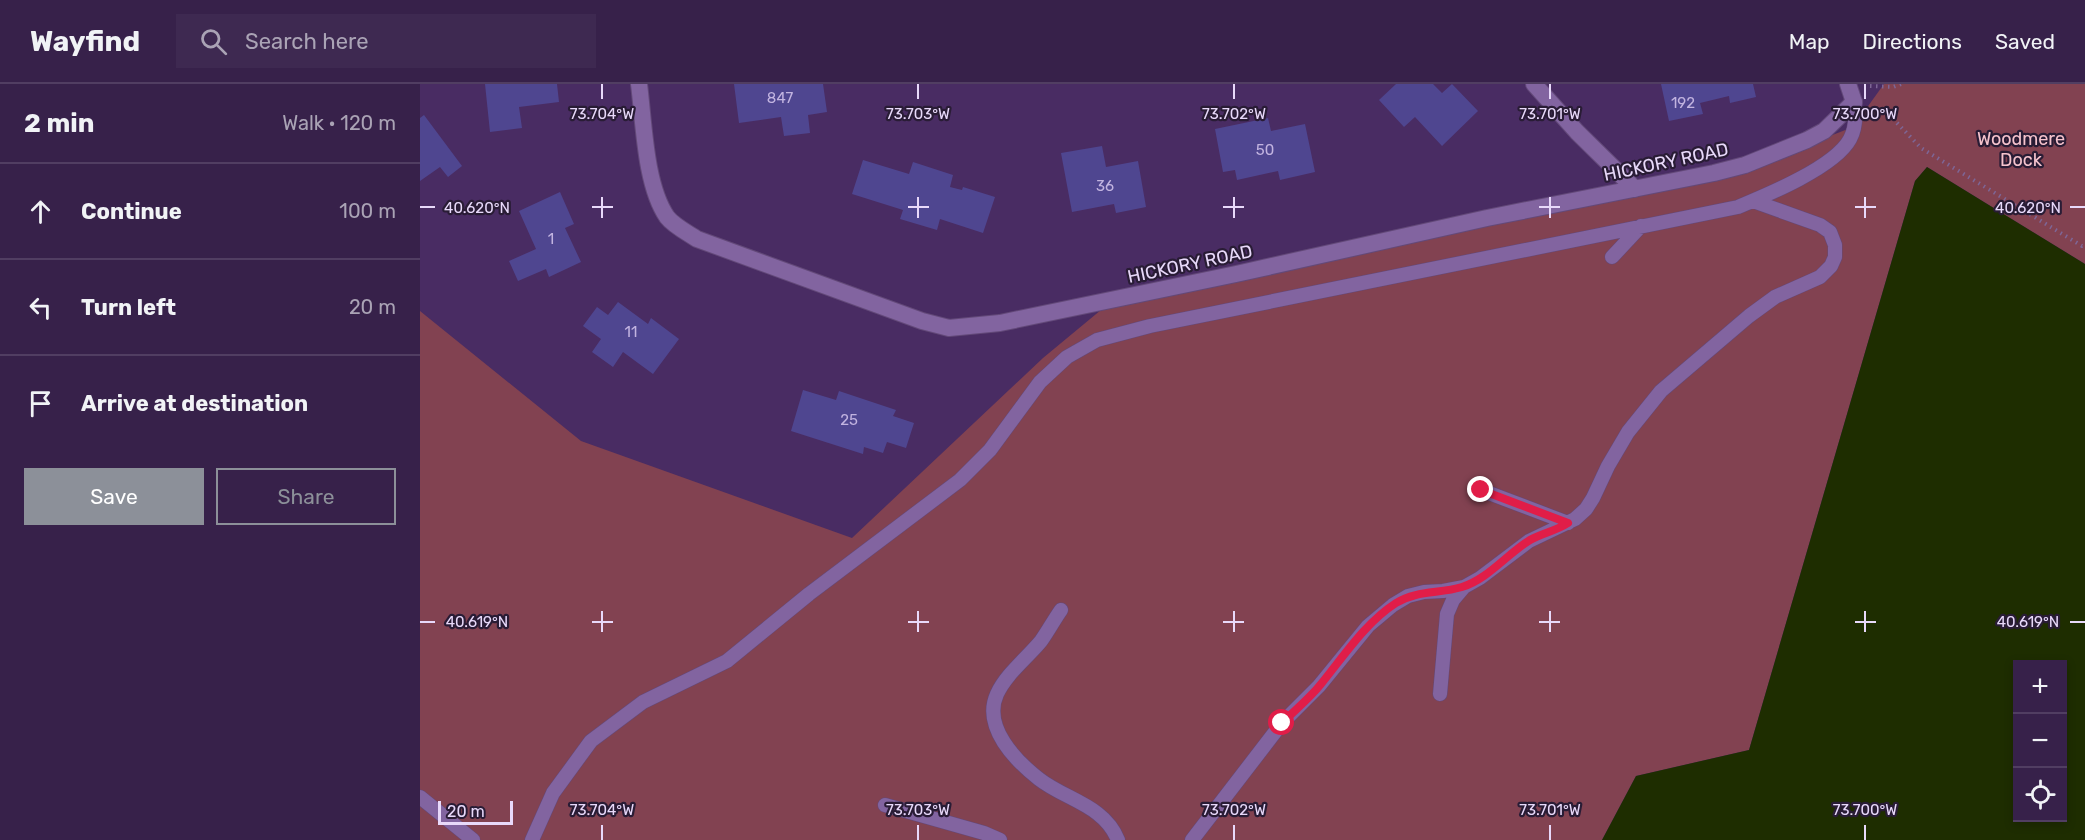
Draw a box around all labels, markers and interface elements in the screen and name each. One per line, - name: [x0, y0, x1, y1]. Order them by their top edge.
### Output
- search box: [176, 14, 596, 68]
- text: Wayfind: [30, 25, 140, 58]
- icon: search: [197, 25, 230, 58]
- text: Search here: [245, 28, 369, 55]
- text: Map: [1789, 29, 1830, 54]
- text: Directions: [1863, 29, 1962, 54]
- text: Saved: [1995, 29, 2055, 54]
- house number: 847: [767, 89, 793, 107]
- house number: 192: [1671, 94, 1695, 112]
- text: 73.704°W: [570, 105, 634, 123]
- text: 73.703°W: [886, 105, 950, 123]
- text: 73.702°W: [1202, 105, 1266, 123]
- text: 73.701°W: [1519, 105, 1581, 123]
- text: 73.700°W: [1833, 105, 1897, 123]
- text: 2 min: [24, 108, 94, 139]
- text: Walk · 120 m: [282, 111, 396, 135]
- park label: Woodmere Dock: [1977, 128, 2065, 171]
- street label: HICKORY ROAD: [1602, 138, 1730, 186]
- house number: 50: [1256, 141, 1274, 159]
- house number: 36: [1096, 177, 1114, 195]
- icon: ahead: [24, 195, 57, 228]
- text: Continue: [81, 198, 182, 225]
- text: 100 m: [339, 199, 396, 223]
- text: 40.620°N: [444, 199, 510, 217]
- text: 40.620°N: [1995, 199, 2061, 217]
- house number: 1: [548, 230, 554, 248]
- street label: HICKORY ROAD: [1126, 240, 1254, 288]
- icon: left: [24, 291, 57, 324]
- text: Turn left: [81, 294, 176, 321]
- text: 20 m: [349, 295, 396, 319]
- house number: 11: [625, 323, 637, 341]
- icon: arrive: [24, 387, 57, 420]
- text: Arrive at destination: [81, 390, 308, 417]
- house number: 25: [840, 411, 858, 429]
- button: Save: [24, 468, 204, 525]
- button: Share: [216, 468, 396, 525]
- route end: [1467, 476, 1493, 502]
- text: 40.619°N: [446, 613, 508, 631]
- text: 40.619°N: [1997, 613, 2059, 631]
- map controls: [2013, 660, 2067, 822]
- button: +: [2013, 660, 2067, 714]
- route start: [1268, 709, 1294, 735]
- button: −: [2013, 714, 2067, 768]
- button: locate: [2013, 768, 2067, 822]
- scale bar: [438, 798, 513, 826]
- text: 73.704°W: [570, 801, 634, 819]
- text: 73.703°W: [886, 801, 950, 819]
- text: 73.702°W: [1202, 801, 1266, 819]
- text: 73.701°W: [1519, 801, 1581, 819]
- text: 73.700°W: [1833, 801, 1897, 819]
- text: 20 m: [447, 802, 485, 821]

